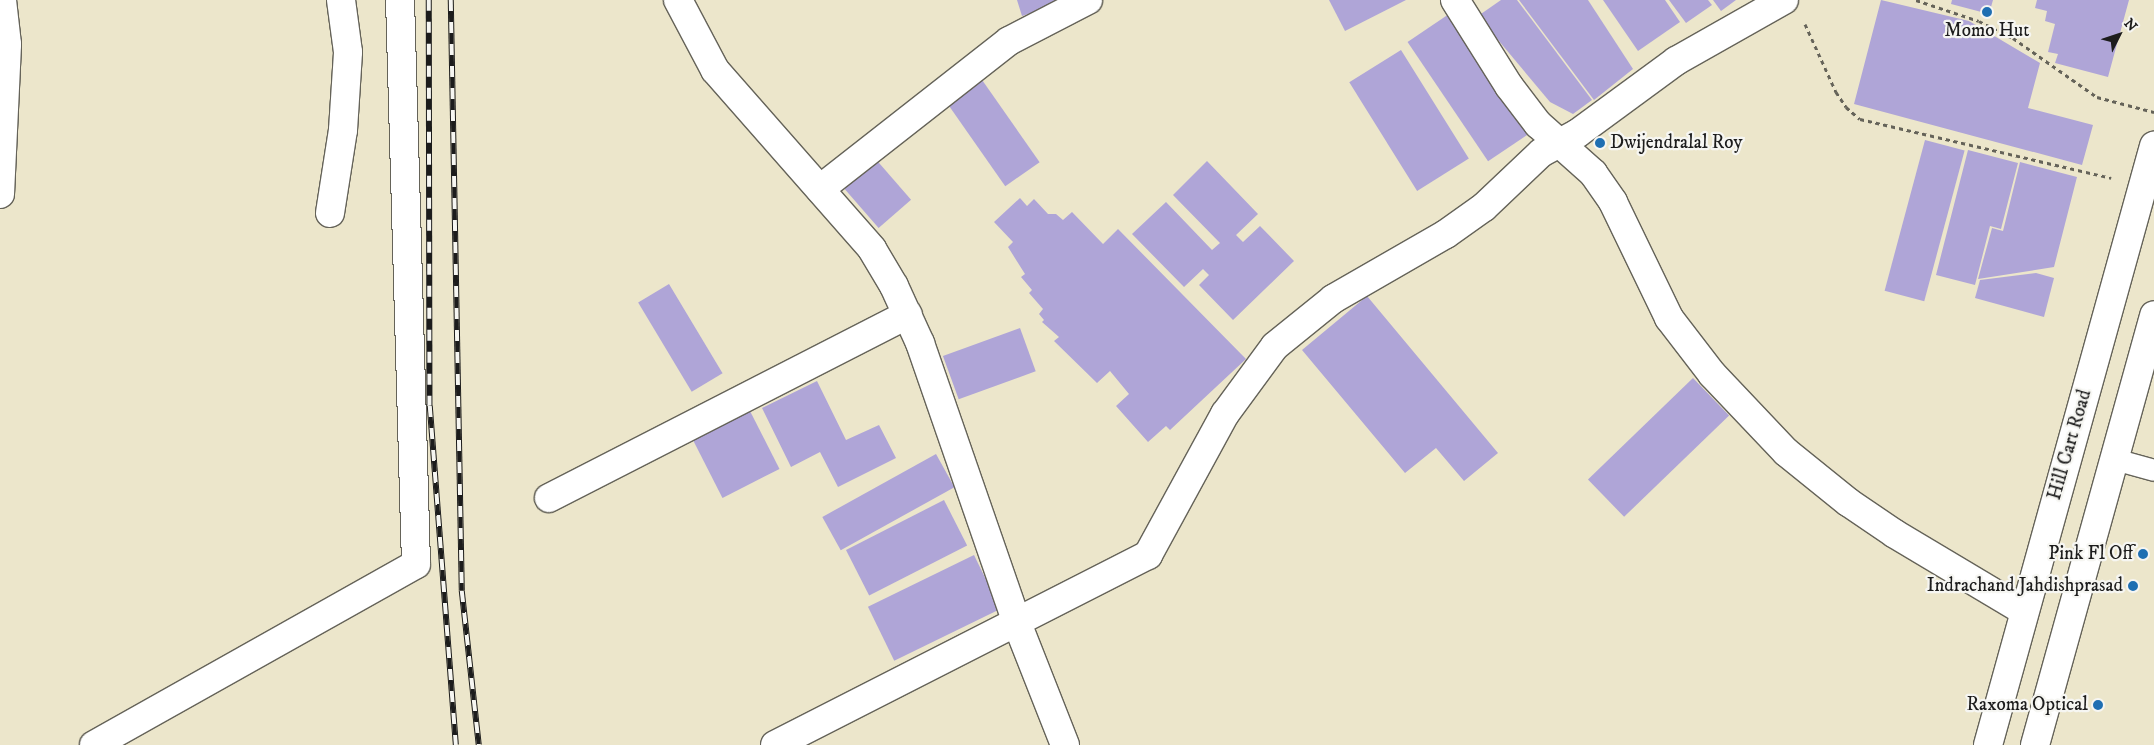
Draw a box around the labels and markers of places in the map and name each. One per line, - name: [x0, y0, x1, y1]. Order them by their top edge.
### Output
- marker: Momo Hut: [1981, 6, 1993, 18]
- place label: Momo Hut: [1945, 20, 2029, 42]
- place label: Dwijendralal Roy: [1610, 132, 1742, 154]
- marker: Dwijendralal Roy: [1594, 137, 1606, 149]
- place label: Pink Fl Off: [2048, 543, 2133, 565]
- marker: Pink Fl Off: [2137, 548, 2149, 560]
- place label: Indrachand Jahdishprasad: [1927, 575, 2123, 597]
- marker: Indrachand Jahdishprasad: [2127, 580, 2139, 592]
- place label: Raxoma Optical: [1966, 694, 2088, 716]
- marker: Raxoma Optical: [2092, 699, 2104, 711]

